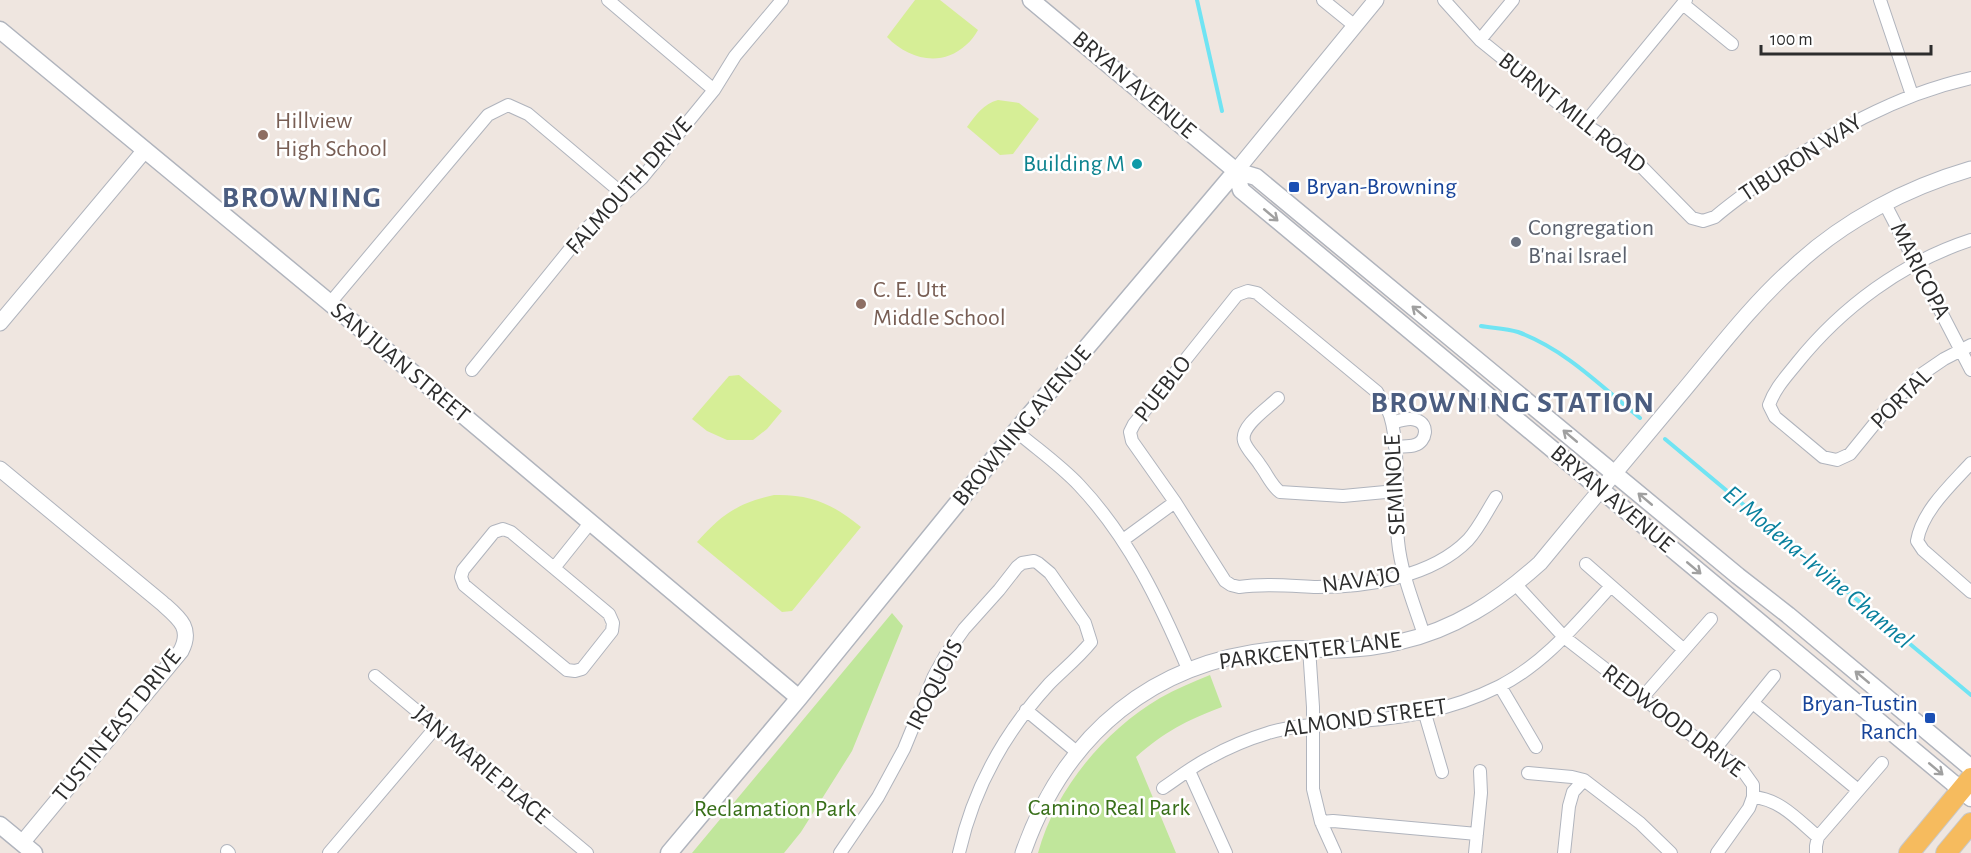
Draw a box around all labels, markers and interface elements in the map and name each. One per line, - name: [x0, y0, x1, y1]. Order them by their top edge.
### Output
- scale bar: [1761, 18, 1930, 56]
- street label: BRYAN AVENUE: [1068, 27, 1201, 144]
- text: 100 m: [1770, 31, 1813, 49]
- street label: BURNT MILL ROAD: [1494, 48, 1650, 178]
- place label: Hillview High School: [275, 109, 387, 161]
- street label: TIBURON WAY: [1735, 109, 1867, 206]
- street label: FALMOUTH DRIVE: [562, 113, 697, 259]
- marker: Hillview High School: [256, 128, 270, 142]
- place label: Building M: [1023, 152, 1125, 176]
- marker: Building M: [1130, 157, 1144, 171]
- place label: Bryan-Browning: [1306, 175, 1457, 199]
- marker: Bryan-Browning: [1287, 180, 1301, 194]
- district label: BROWNING: [222, 183, 382, 213]
- one-way arrow: [1263, 208, 1279, 221]
- place label: Congregation B'nai Israel: [1528, 216, 1654, 268]
- street label: MARICOPA: [1885, 219, 1955, 323]
- marker: Congregation B'nai Israel: [1509, 235, 1523, 249]
- place label: C. E. Utt Middle School: [873, 278, 1006, 330]
- marker: C. E. Utt Middle School: [854, 297, 868, 311]
- street label: SAN JUAN STREET: [326, 298, 474, 428]
- one-way arrow: [1411, 306, 1427, 319]
- street label: BROWNING AVENUE: [948, 341, 1096, 511]
- street label: PUEBLO: [1130, 352, 1196, 426]
- street label: PORTAL: [1866, 364, 1936, 434]
- district label: BROWNING STATION: [1370, 388, 1656, 418]
- one-way arrow: [1562, 429, 1578, 442]
- street label: SEMINOLE: [1380, 433, 1410, 536]
- street label: BRYAN AVENUE: [1546, 441, 1679, 558]
- water label: El Modena-Irvine Channel: [1718, 480, 1918, 654]
- one-way arrow: [1638, 492, 1653, 506]
- one-way arrow: [1686, 561, 1702, 574]
- street label: NAVAJO: [1320, 563, 1402, 597]
- street label: PARKCENTER LANE: [1217, 628, 1403, 674]
- street label: IROQUOIS: [902, 636, 968, 734]
- street label: TUSTIN EAST DRIVE: [48, 645, 186, 807]
- street label: REDWOOD DRIVE: [1598, 660, 1749, 782]
- one-way arrow: [1855, 670, 1870, 684]
- place label: Bryan-Tustin Ranch: [1802, 692, 1918, 744]
- street label: ALMOND STREET: [1282, 695, 1449, 741]
- street label: JAN MARIE PLACE: [408, 701, 554, 829]
- marker: Bryan-Tustin Ranch: [1923, 711, 1937, 725]
- one-way arrow: [1928, 762, 1943, 776]
- park label: Camino Real Park: [1028, 796, 1190, 820]
- park label: Reclamation Park: [694, 797, 856, 821]

